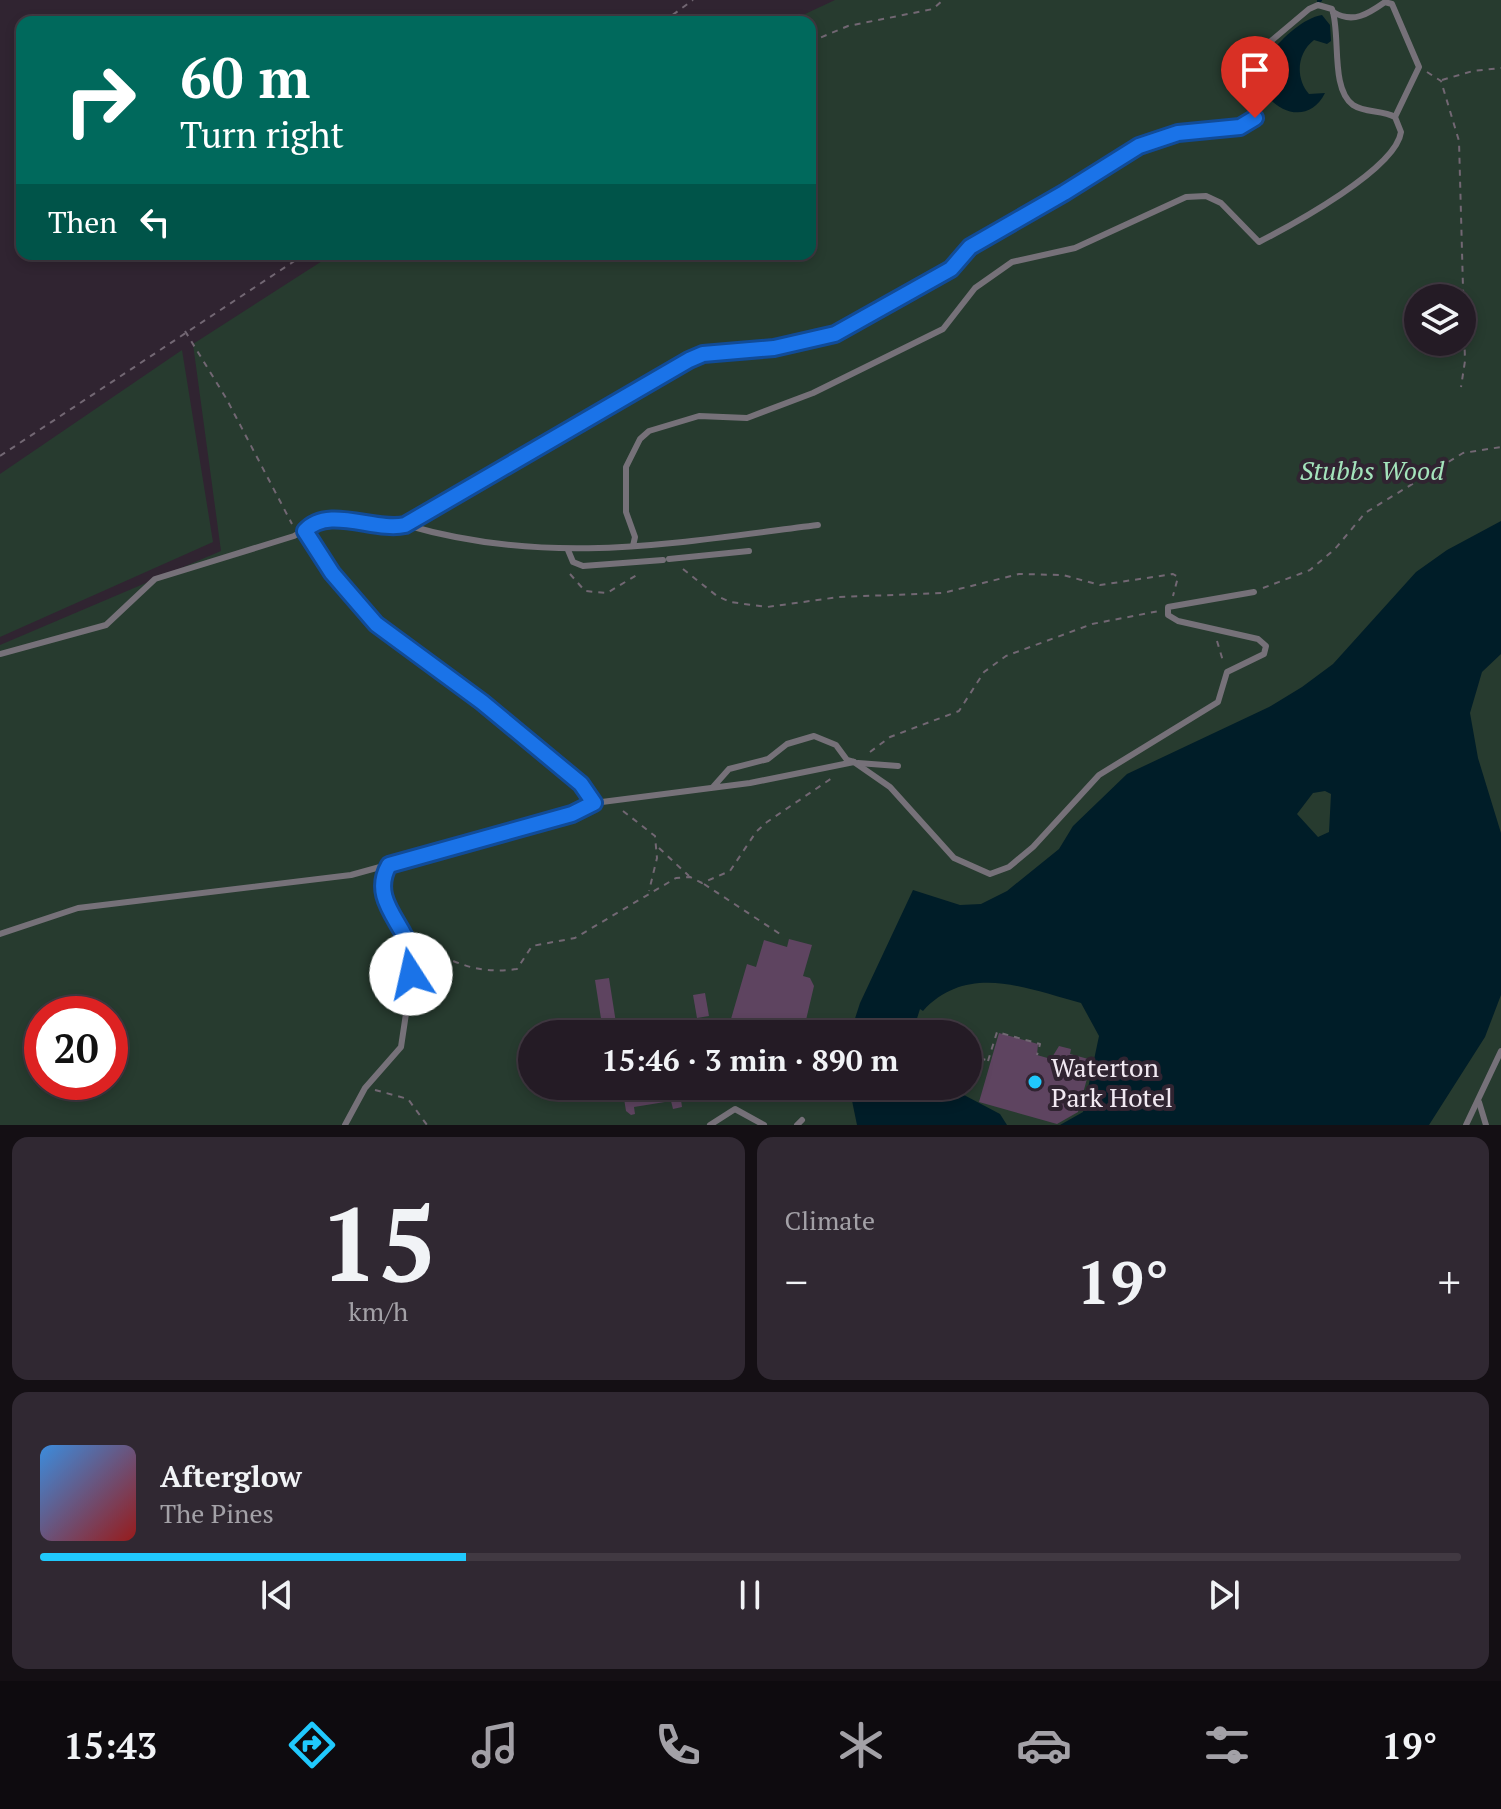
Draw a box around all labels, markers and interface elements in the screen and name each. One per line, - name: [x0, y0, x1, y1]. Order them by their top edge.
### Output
- pin: [1221, 36, 1289, 118]
- text: 60 m: [180, 40, 310, 114]
- icon: right: [48, 48, 152, 152]
- icon: arrive: [1233, 48, 1277, 92]
- text: Turn right: [180, 111, 344, 158]
- icon: left: [133, 200, 177, 244]
- text: Then: [48, 202, 117, 242]
- map controls: [1404, 284, 1476, 356]
- button: layers: [1404, 284, 1476, 356]
- park label: Stubbs Wood: [1300, 453, 1445, 487]
- position arrow: [369, 932, 453, 1016]
- speed limit sign: 20: [24, 996, 128, 1100]
- text: 15:46 · 3 min · 890 m: [602, 1040, 898, 1080]
- place label: Waterton Park Hotel: [1051, 1050, 1173, 1114]
- marker: Waterton Park Hotel: [1026, 1073, 1044, 1091]
- text: 15: [319, 1173, 437, 1311]
- text: Climate: [785, 1203, 875, 1237]
- text: 19°: [1076, 1242, 1169, 1321]
- text: −: [785, 1252, 808, 1311]
- text: +: [1438, 1252, 1461, 1311]
- text: km/h: [348, 1294, 408, 1328]
- text: Afterglow: [160, 1456, 302, 1496]
- text: The Pines: [160, 1496, 274, 1530]
- icon: previous: [255, 1573, 299, 1617]
- icon: pause: [728, 1573, 772, 1617]
- icon: next: [1202, 1573, 1246, 1617]
- icon: directions: [284, 1717, 340, 1773]
- icon: music: [467, 1717, 523, 1773]
- icon: phone: [650, 1717, 706, 1773]
- icon: climate: [833, 1717, 889, 1773]
- icon: car: [1016, 1717, 1072, 1773]
- icon: filters: [1199, 1717, 1255, 1773]
- text: 15:43: [63, 1722, 157, 1769]
- text: 19°: [1382, 1722, 1437, 1769]

